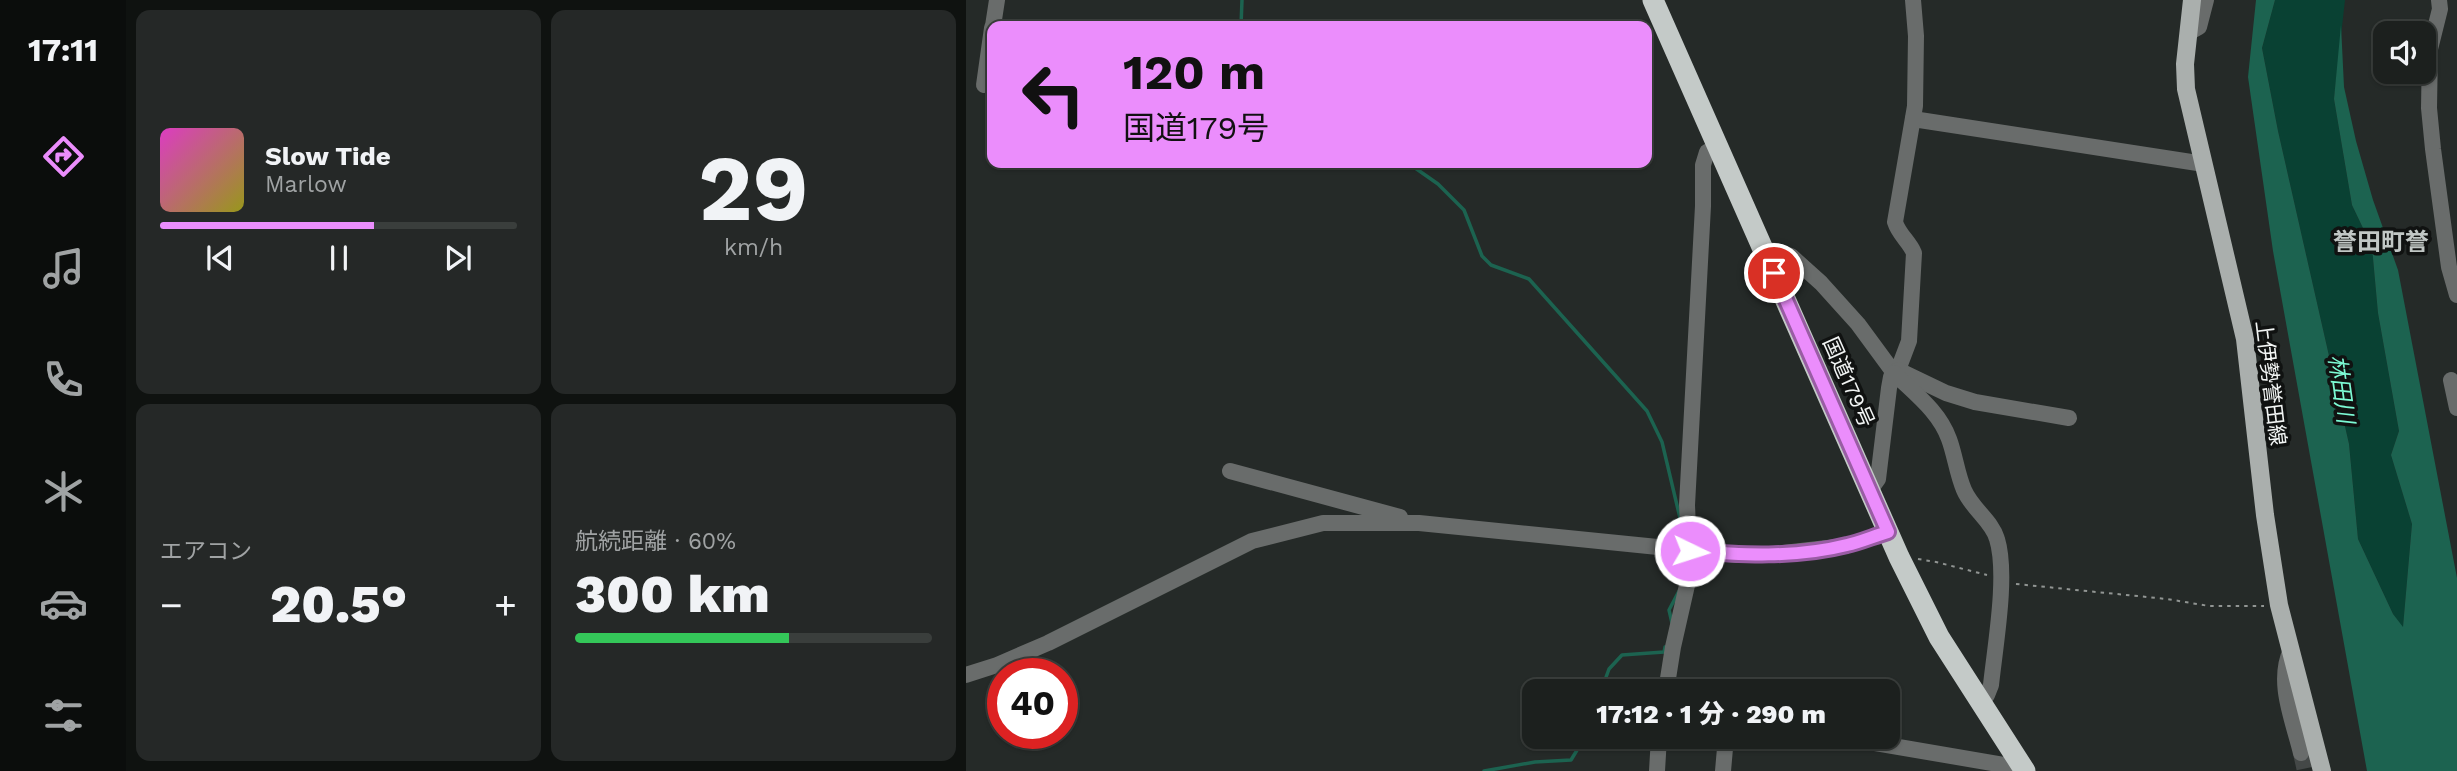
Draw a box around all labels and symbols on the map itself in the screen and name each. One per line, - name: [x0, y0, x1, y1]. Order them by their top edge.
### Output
- district label: 誉田町誉: [2333, 228, 2429, 256]
- pin: [1744, 243, 1804, 303]
- street label: 上伊勢誉田線: [2251, 319, 2291, 447]
- street label: 国道179号: [1818, 333, 1880, 431]
- water label: 林田川: [2323, 353, 2360, 428]
- position arrow: [1653, 514, 1727, 588]
- speed limit sign: 40: [987, 658, 1078, 749]

